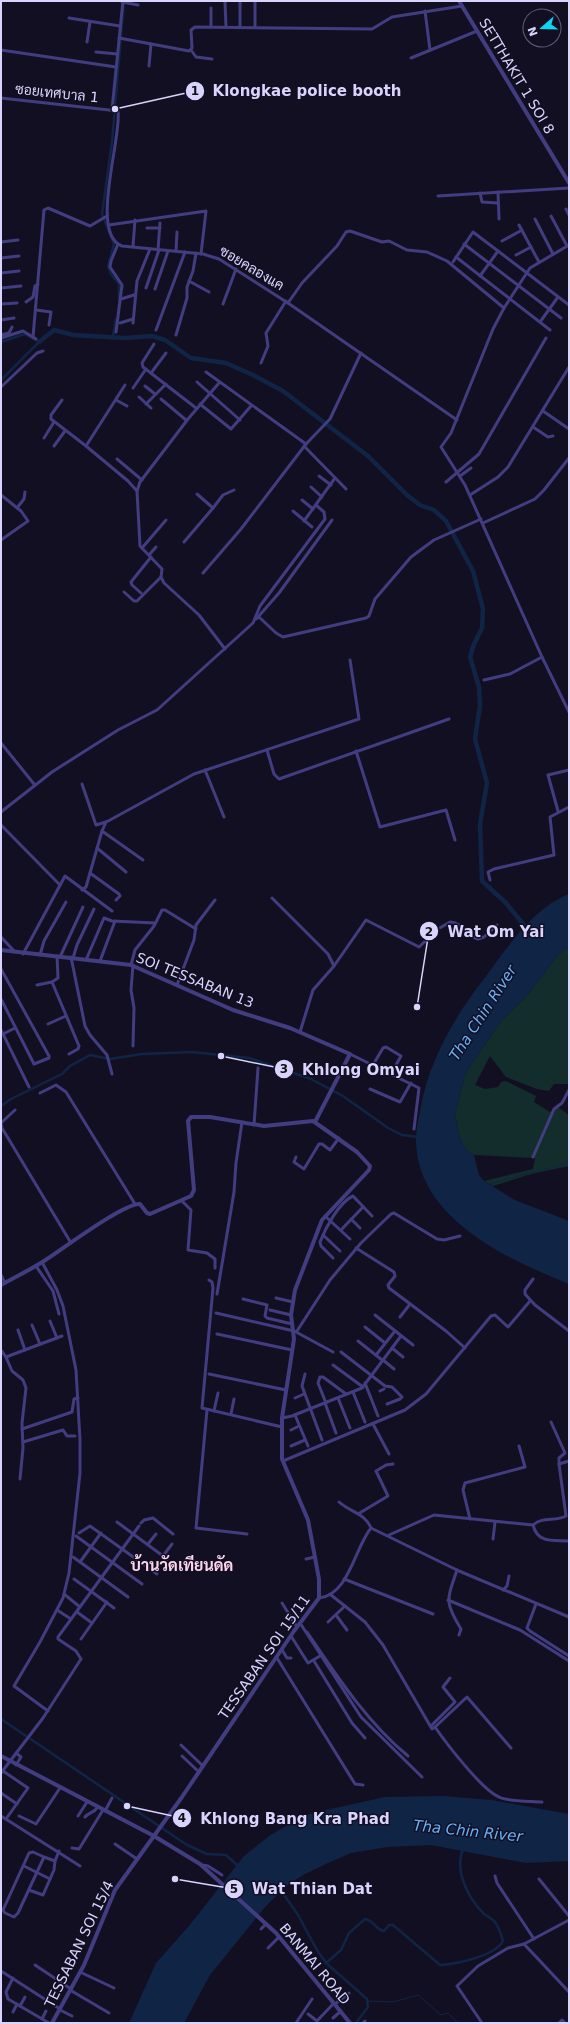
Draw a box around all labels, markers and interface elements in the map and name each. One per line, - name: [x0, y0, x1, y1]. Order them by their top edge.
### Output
- north arrow: [522, 8, 562, 48]
- street label: SETTHAKIT 1 SOI 8: [476, 15, 558, 137]
- text: N: [525, 25, 541, 38]
- callout: Klongkae police booth: [185, 77, 409, 104]
- street label: ซอยเทศบาล 1: [14, 81, 100, 105]
- text: Klongkae police booth: [213, 82, 401, 100]
- text: 1: [191, 84, 199, 98]
- street label: ซอยคลองแค: [217, 242, 287, 294]
- callout: Wat Om Yai: [419, 918, 552, 945]
- text: Wat Om Yai: [448, 923, 544, 941]
- text: 2: [425, 925, 433, 939]
- street label: SOI TESSABAN 13: [134, 949, 256, 1011]
- water label: Tha Chin River: [446, 961, 521, 1064]
- callout: Khlong Omyai: [274, 1056, 428, 1083]
- text: Khlong Omyai: [302, 1061, 420, 1079]
- text: 3: [280, 1062, 288, 1076]
- district label: บ้านวัดเทียนดัด: [131, 1554, 233, 1575]
- street label: TESSABAN SOI 15/11: [214, 1592, 313, 1723]
- callout: Khlong Bang Kra Phad: [172, 1805, 397, 1832]
- text: Khlong Bang Kra Phad: [200, 1810, 390, 1828]
- text: 4: [178, 1811, 186, 1825]
- water label: Tha Chin River: [412, 1816, 524, 1846]
- callout: Wat Thian Dat: [224, 1875, 380, 1902]
- street label: TESSABAN SOI 15/4: [41, 1878, 117, 2011]
- text: Wat Thian Dat: [252, 1880, 372, 1898]
- text: 5: [230, 1882, 238, 1896]
- street label: BANMAI ROAD: [276, 1920, 354, 2008]

